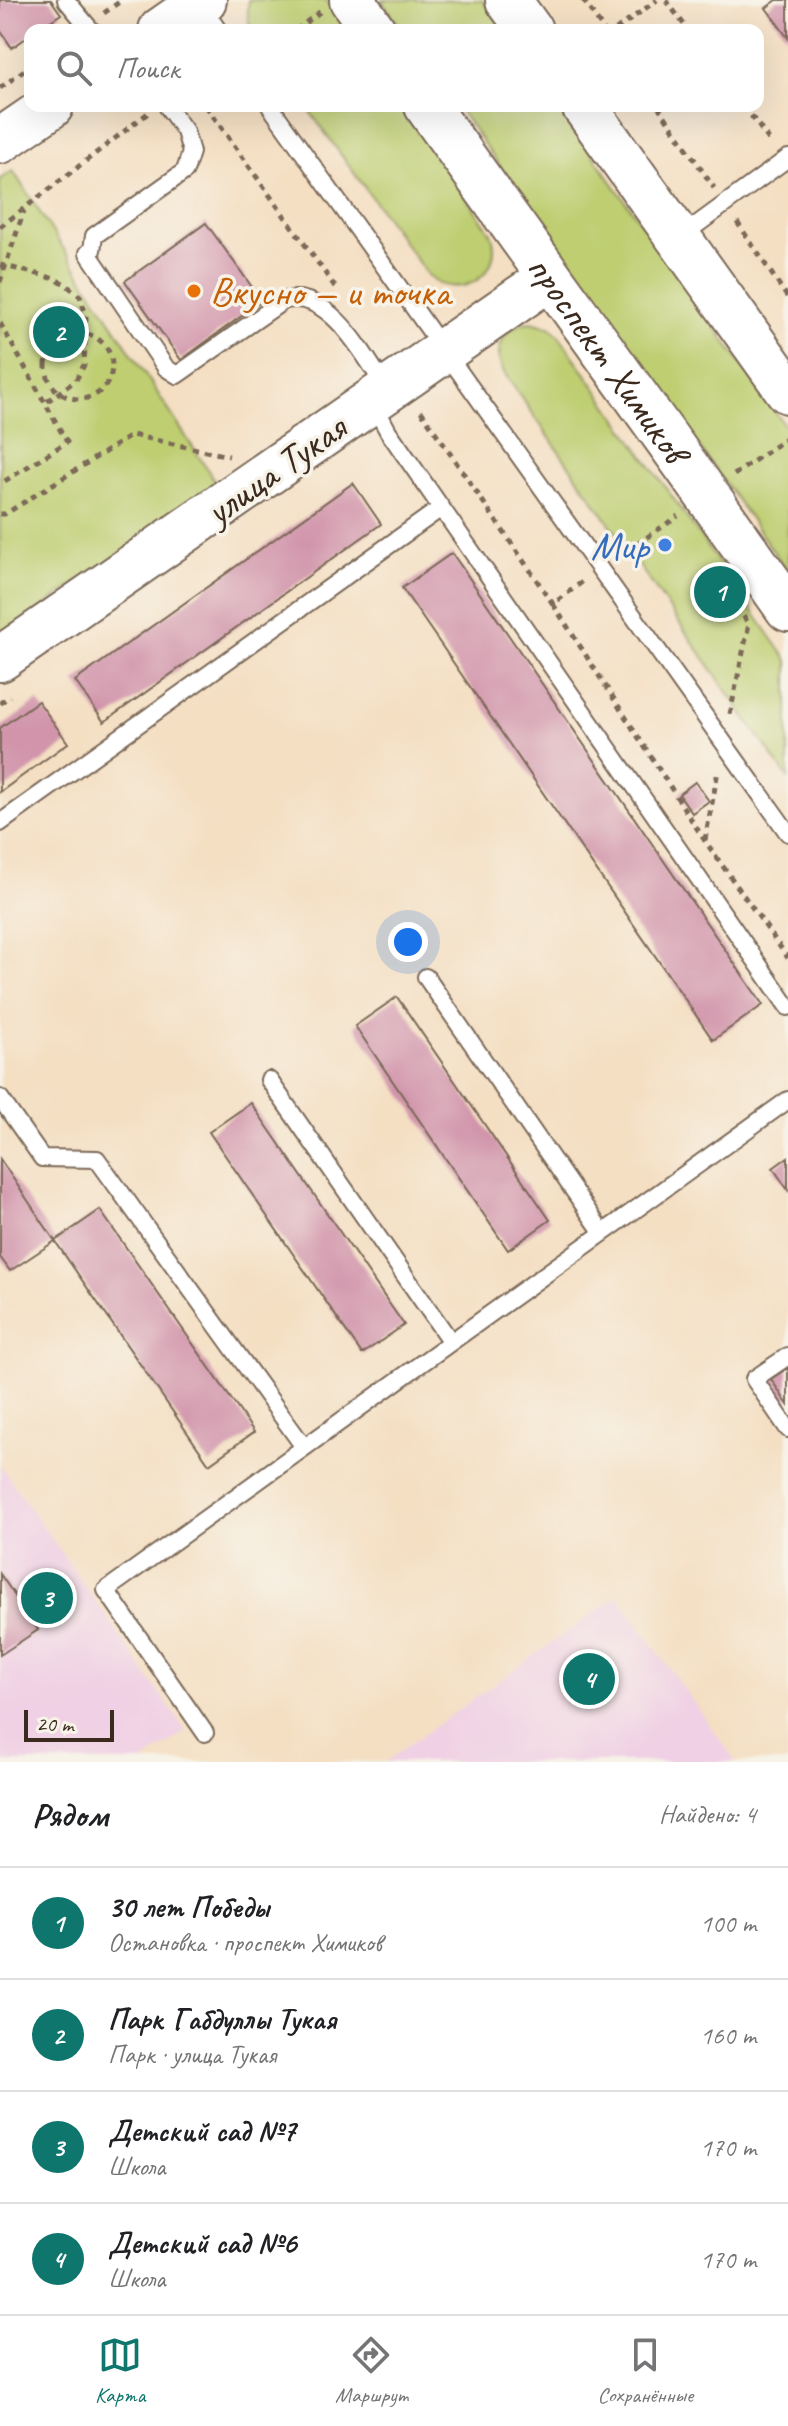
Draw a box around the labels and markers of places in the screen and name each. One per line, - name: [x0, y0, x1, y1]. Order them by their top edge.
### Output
- place label: Вкусно — и точка: [210, 267, 454, 317]
- marker: Вкусно — и точка: [185, 282, 203, 300]
- pin: 2: [33, 302, 85, 362]
- place label: Мир: [591, 521, 651, 571]
- marker: Мир: [656, 536, 674, 554]
- pin: 1: [694, 562, 746, 622]
- pin: 3: [21, 1568, 73, 1628]
- pin: 4: [563, 1649, 615, 1709]

